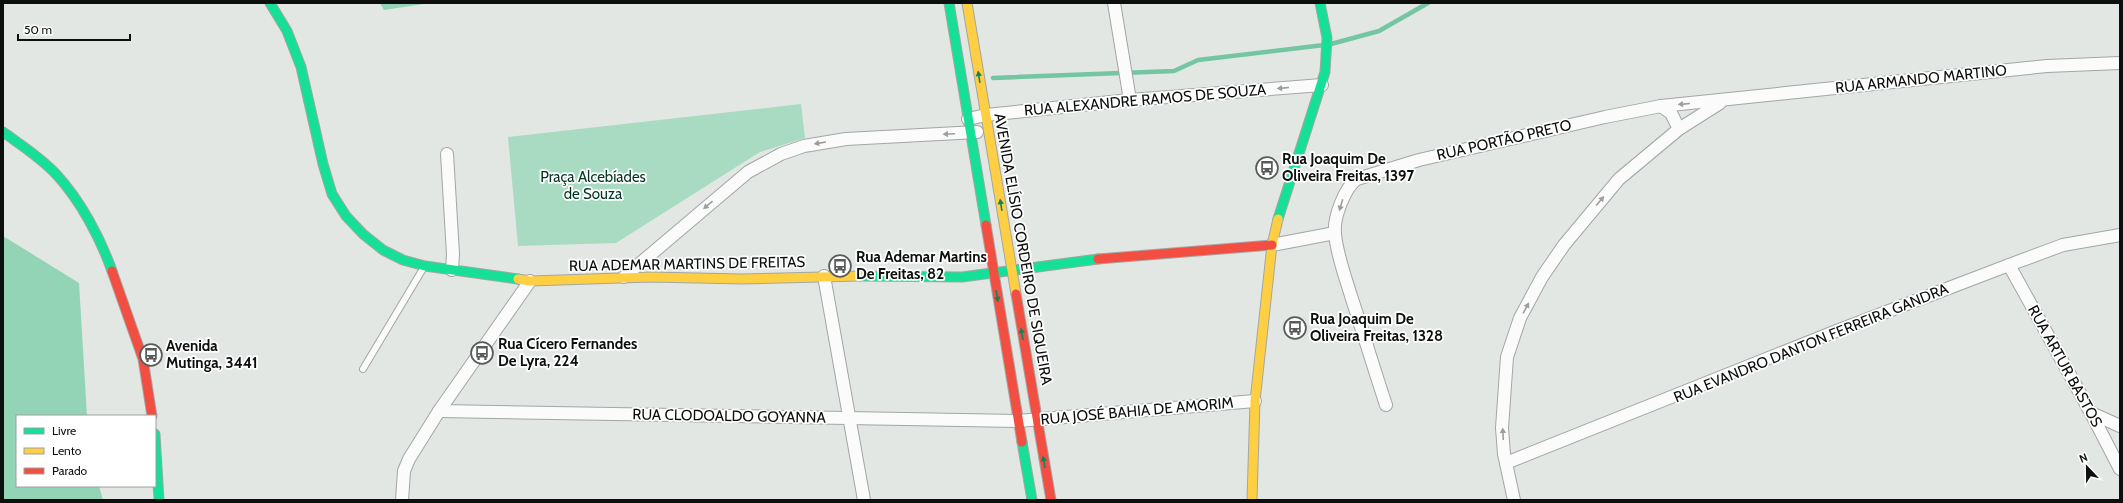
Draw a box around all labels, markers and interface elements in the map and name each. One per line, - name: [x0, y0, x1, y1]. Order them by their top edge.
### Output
- scale bar: [18, 16, 130, 42]
- text: 50 m: [24, 22, 52, 37]
- street label: RUA ARMANDO MARTINO: [1834, 61, 2008, 97]
- one-way arrow: [976, 71, 982, 83]
- street label: RUA ALEXANDRE RAMOS DE SOUZA: [1023, 80, 1268, 120]
- one-way arrow: [1277, 85, 1289, 92]
- one-way arrow: [1678, 101, 1690, 108]
- street label: AVENIDA ELÍSIO CORDEIRO DE SIQUEIRA: [990, 112, 1057, 387]
- street label: RUA PORTÃO PRETO: [1435, 116, 1573, 164]
- one-way arrow: [942, 131, 955, 137]
- one-way arrow: [814, 140, 826, 146]
- place label: Rua Joaquim De Oliveira Freitas, 1397: [1282, 150, 1415, 185]
- bus stop icon: Rua Joaquim De Oliveira Freitas, 1397: [1254, 155, 1280, 181]
- park label: Praça Alcebíades de Souza: [540, 168, 646, 203]
- one-way arrow: [1595, 196, 1604, 207]
- one-way arrow: [997, 199, 1003, 211]
- one-way arrow: [1338, 200, 1344, 212]
- one-way arrow: [703, 201, 714, 210]
- place label: Rua Ademar Martins De Freitas, 82: [856, 248, 987, 283]
- street label: RUA ADEMAR MARTINS DE FREITAS: [569, 253, 805, 275]
- bus stop icon: Rua Ademar Martins De Freitas, 82: [827, 253, 853, 279]
- street label: RUA EVANDRO DANTON FERREIRA GANDRA: [1671, 279, 1952, 406]
- one-way arrow: [994, 290, 1000, 302]
- one-way arrow: [1523, 302, 1529, 314]
- street label: RUA ARTUR BASTOS: [2024, 302, 2106, 430]
- place label: Rua Joaquim De Oliveira Freitas, 1328: [1310, 310, 1443, 345]
- bus stop icon: Rua Joaquim De Oliveira Freitas, 1328: [1282, 315, 1308, 341]
- one-way arrow: [1019, 327, 1025, 340]
- place label: Rua Cícero Fernandes De Lyra, 224: [498, 335, 637, 370]
- place label: Avenida Mutinga, 3441: [166, 337, 258, 372]
- bus stop icon: Rua Cícero Fernandes De Lyra, 224: [469, 340, 495, 366]
- bus stop icon: Avenida Mutinga, 3441: [138, 342, 164, 368]
- street label: RUA JOSÉ BAHIA DE AMORIM: [1040, 393, 1234, 428]
- street label: RUA CLODOALDO GOYANNA: [632, 405, 827, 427]
- legend: [16, 415, 156, 487]
- text: Livre: [52, 423, 76, 438]
- one-way arrow: [1499, 428, 1506, 440]
- text: Lento: [52, 443, 82, 458]
- north arrow: [2067, 447, 2107, 487]
- text: N: [2077, 450, 2089, 466]
- one-way arrow: [1041, 455, 1047, 468]
- text: Parado: [52, 463, 88, 478]

